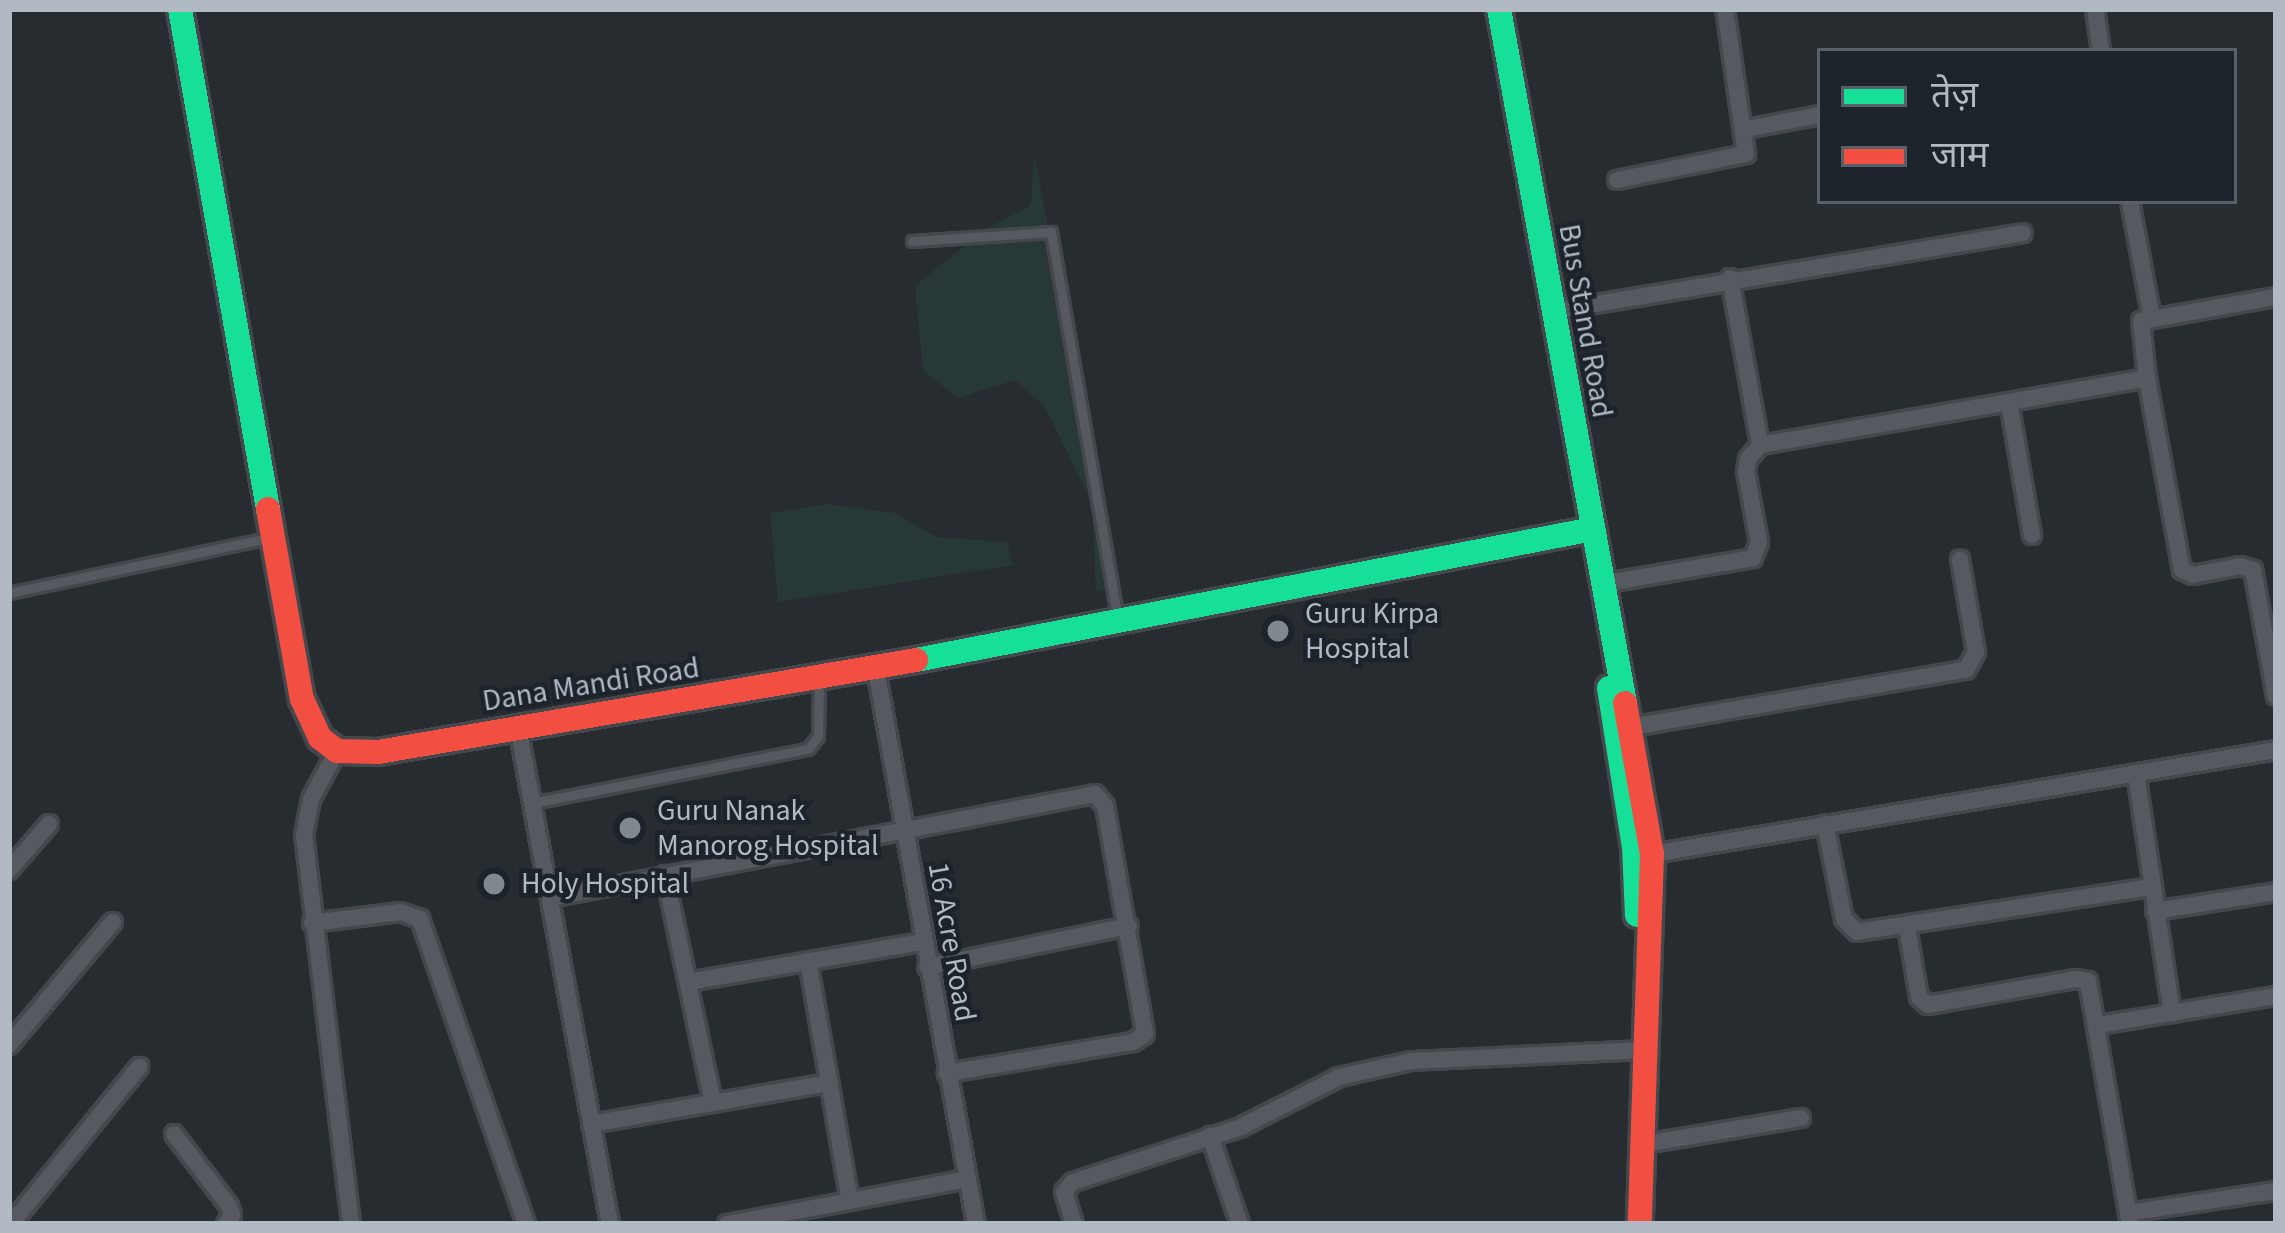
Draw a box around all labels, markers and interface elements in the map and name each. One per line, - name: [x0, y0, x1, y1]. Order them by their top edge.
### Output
- legend: [1817, 48, 2237, 204]
- text: तेज़: [1931, 70, 1978, 121]
- text: जाम: [1931, 130, 1989, 181]
- street label: Bus Stand Road: [1550, 221, 1620, 421]
- place label: Guru Kirpa Hospital: [1305, 596, 1439, 666]
- marker: Guru Kirpa Hospital: [1262, 615, 1294, 647]
- street label: Dana Mandi Road: [480, 650, 702, 720]
- place label: Guru Nanak Manorog Hospital: [657, 793, 879, 864]
- marker: Guru Nanak Manorog Hospital: [614, 812, 646, 844]
- street label: 16 Acre Road: [919, 860, 983, 1024]
- place label: Holy Hospital: [521, 866, 689, 902]
- marker: Holy Hospital: [478, 868, 510, 900]

